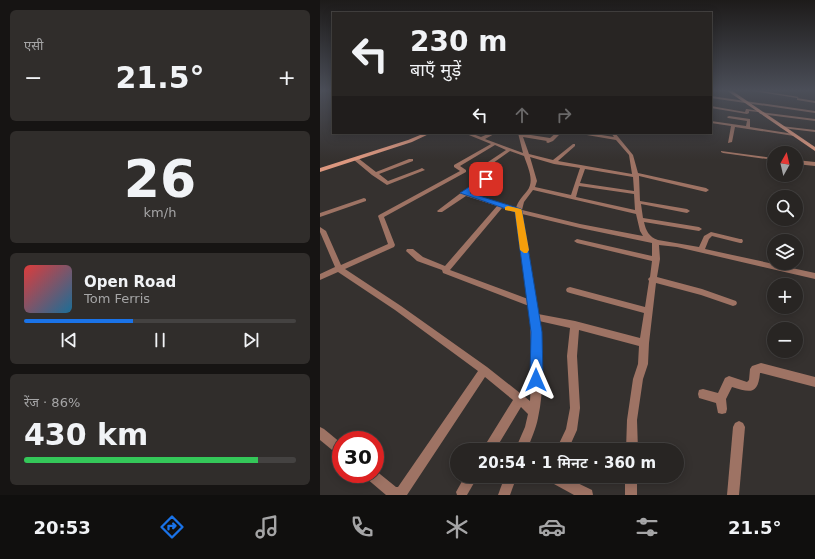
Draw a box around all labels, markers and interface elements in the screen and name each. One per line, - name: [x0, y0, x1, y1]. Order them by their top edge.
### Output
- text: 230 m: [410, 25, 507, 58]
- icon: left: [344, 28, 396, 80]
- text: एसी: [24, 38, 43, 53]
- text: बाएँ मुड़ें: [410, 59, 461, 80]
- text: 21.5°: [115, 60, 205, 95]
- text: −: [24, 65, 42, 90]
- text: +: [278, 65, 296, 90]
- icon: left: [469, 104, 491, 126]
- icon: ahead: [511, 104, 533, 126]
- icon: right: [553, 104, 575, 126]
- north arrow: [767, 146, 803, 182]
- map controls: [767, 146, 803, 358]
- text: 26: [124, 149, 196, 209]
- pin: [469, 162, 503, 196]
- icon: arrive: [475, 168, 497, 190]
- button: search: [767, 190, 803, 226]
- text: km/h: [144, 205, 176, 220]
- button: layers: [767, 234, 803, 270]
- text: Open Road: [84, 273, 176, 291]
- button: +: [767, 278, 803, 314]
- text: Tom Ferris: [84, 291, 150, 306]
- button: −: [767, 322, 803, 358]
- icon: previous: [58, 329, 80, 351]
- icon: pause: [149, 329, 171, 351]
- icon: next: [240, 329, 262, 351]
- position arrow: [515, 359, 557, 401]
- text: रेंज · 86%: [24, 395, 80, 410]
- text: 430 km: [24, 417, 148, 452]
- speed limit sign: 30: [332, 431, 384, 483]
- text: 20:54 · 1 मिनट · 360 m: [478, 454, 656, 472]
- icon: directions: [158, 513, 186, 541]
- icon: music: [253, 513, 281, 541]
- icon: phone: [348, 513, 376, 541]
- icon: climate: [443, 513, 471, 541]
- icon: car: [538, 513, 566, 541]
- icon: filters: [633, 513, 661, 541]
- text: 20:53: [34, 517, 91, 538]
- text: 21.5°: [728, 517, 781, 538]

